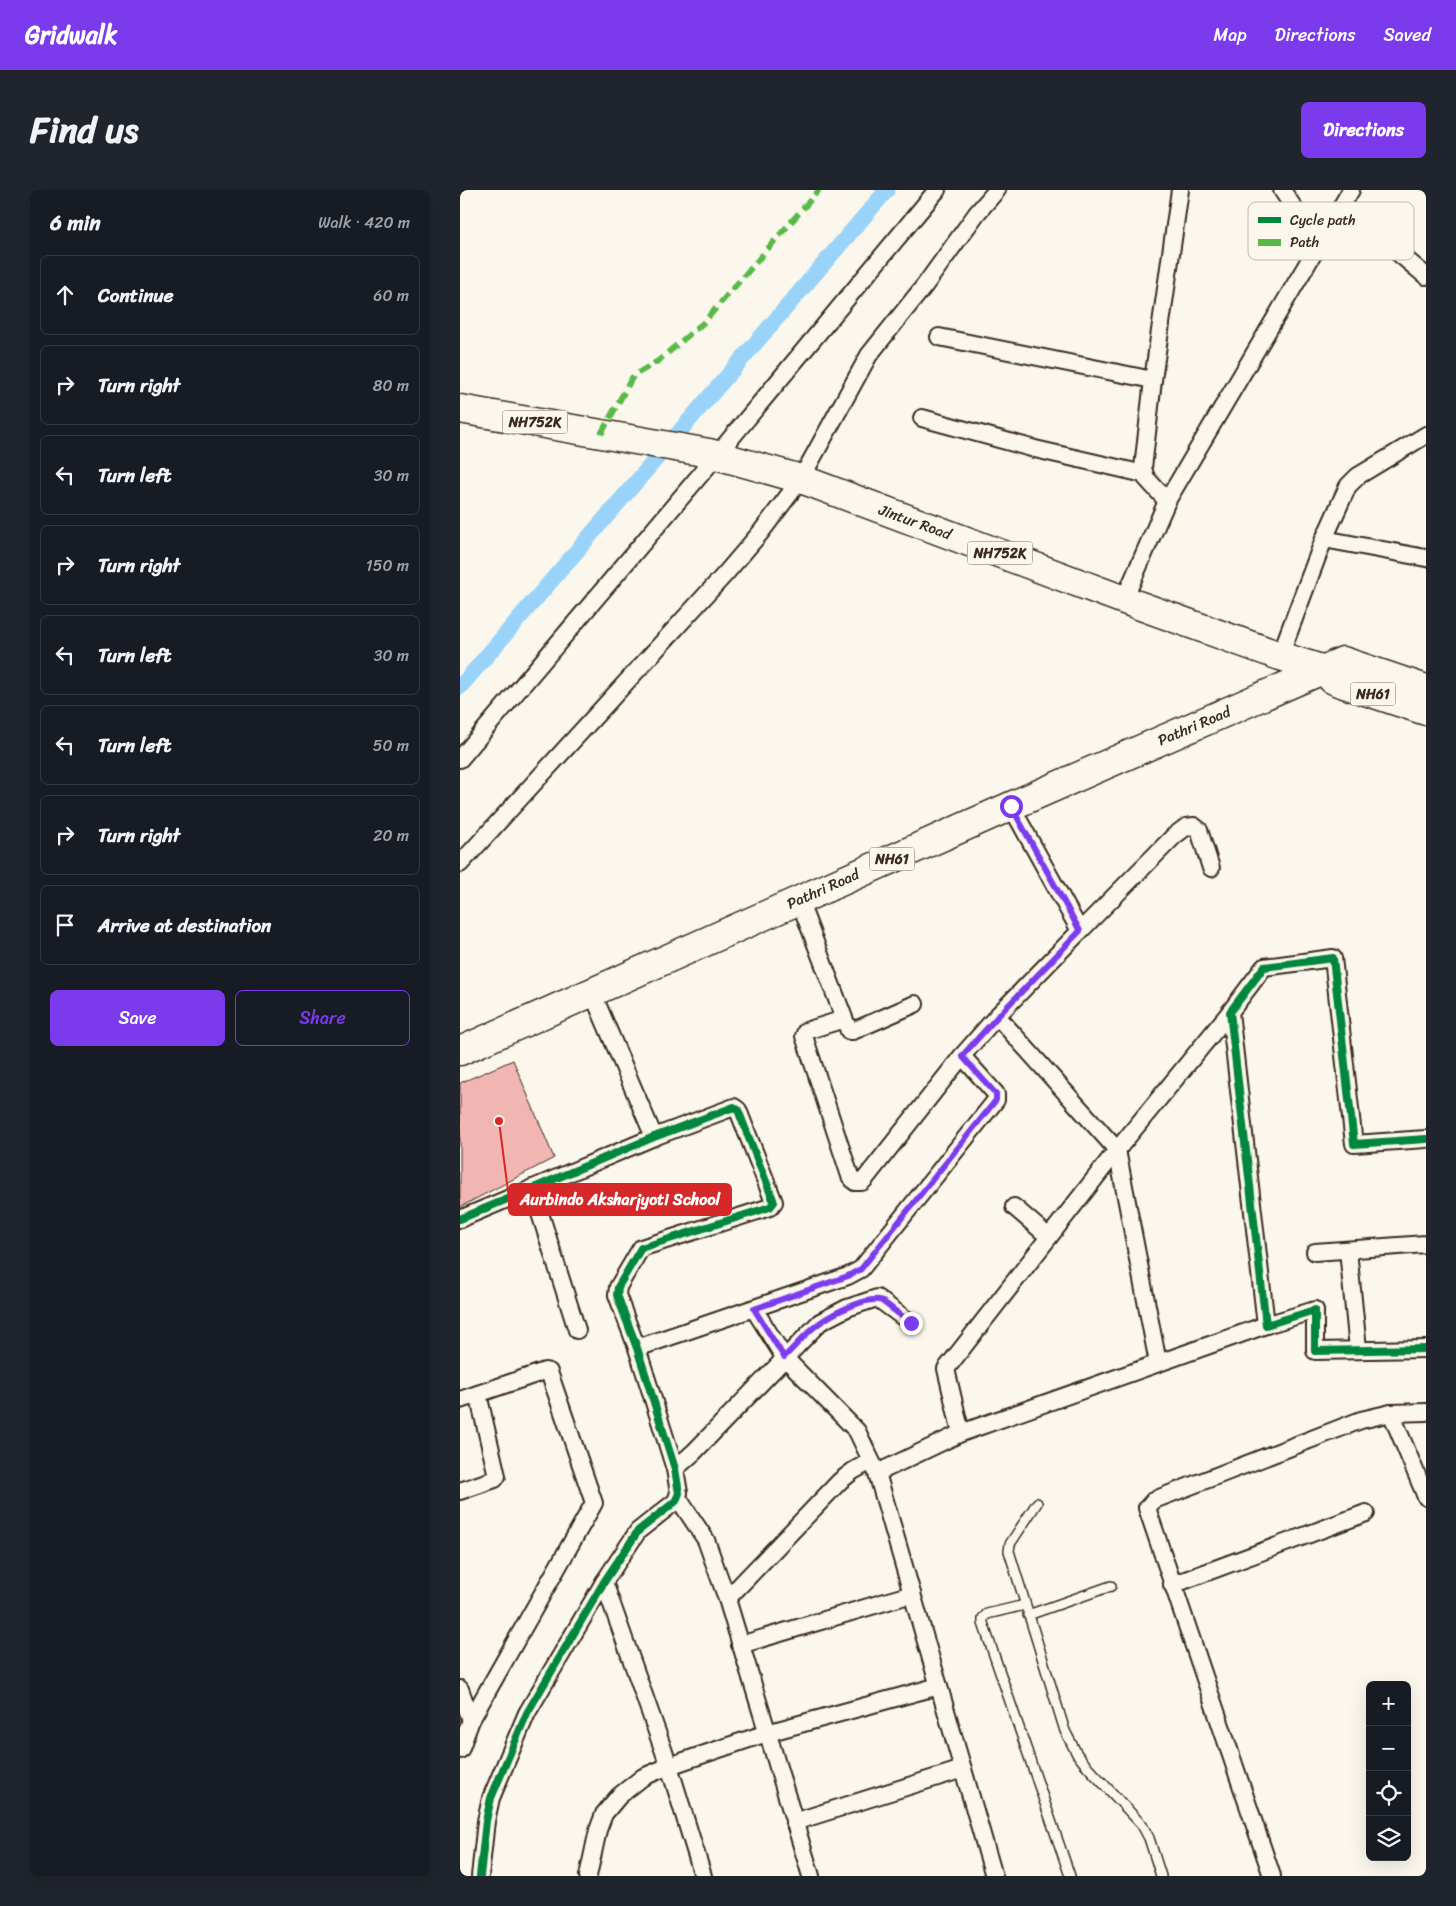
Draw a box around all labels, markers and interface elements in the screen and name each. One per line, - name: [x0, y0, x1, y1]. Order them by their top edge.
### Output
- text: Gridwalk: [25, 14, 117, 56]
- text: Map: [1214, 19, 1247, 51]
- text: Directions: [1275, 19, 1356, 51]
- text: Saved: [1384, 19, 1431, 51]
- text: Find us: [30, 99, 138, 161]
- button: Directions: [1301, 102, 1426, 158]
- legend: [1248, 202, 1414, 260]
- text: 6 min: [50, 204, 101, 242]
- text: Walk · 420 m: [318, 208, 410, 237]
- text: Cycle path: [1290, 208, 1356, 233]
- text: Path: [1290, 230, 1319, 255]
- text: Continue: [98, 279, 174, 312]
- icon: ahead: [51, 281, 79, 309]
- text: 60 m: [373, 281, 409, 310]
- text: Turn right: [98, 369, 180, 402]
- icon: right: [51, 371, 79, 399]
- text: 80 m: [373, 371, 409, 400]
- road number: NH752K: [502, 410, 568, 433]
- text: Turn left: [98, 459, 171, 492]
- icon: left: [51, 461, 79, 489]
- text: 30 m: [374, 461, 409, 490]
- street label: Jintur Road: [874, 496, 956, 548]
- road number: NH752K: [968, 542, 1032, 564]
- text: Turn right: [98, 549, 180, 582]
- icon: right: [51, 551, 79, 579]
- text: 150 m: [366, 551, 409, 580]
- text: Turn left: [98, 639, 171, 672]
- icon: left: [51, 641, 79, 669]
- text: 30 m: [374, 641, 409, 670]
- road number: NH61: [1350, 682, 1396, 706]
- street label: Pathri Road: [1153, 699, 1236, 753]
- text: Turn left: [98, 729, 171, 762]
- icon: left: [51, 731, 79, 759]
- text: 50 m: [373, 731, 409, 760]
- route start: [1000, 795, 1023, 818]
- text: Turn right: [98, 819, 180, 852]
- icon: right: [51, 821, 79, 849]
- text: 20 m: [373, 821, 409, 850]
- road number: NH61: [870, 848, 914, 871]
- street label: Pathri Road: [782, 861, 865, 917]
- text: Arrive at destination: [98, 909, 271, 942]
- icon: arrive: [51, 911, 79, 939]
- button: Save: [50, 990, 225, 1046]
- button: Share: [235, 990, 410, 1046]
- callout: Aurbindo Aksharjyoti School: [509, 1184, 731, 1215]
- text: Aurbindo Aksharjyoti School: [519, 1185, 722, 1214]
- route end: [900, 1312, 923, 1335]
- map controls: [1366, 1681, 1411, 1861]
- button: +: [1366, 1681, 1411, 1726]
- button: −: [1366, 1726, 1411, 1771]
- button: locate: [1366, 1771, 1411, 1816]
- button: layers: [1366, 1816, 1411, 1861]

